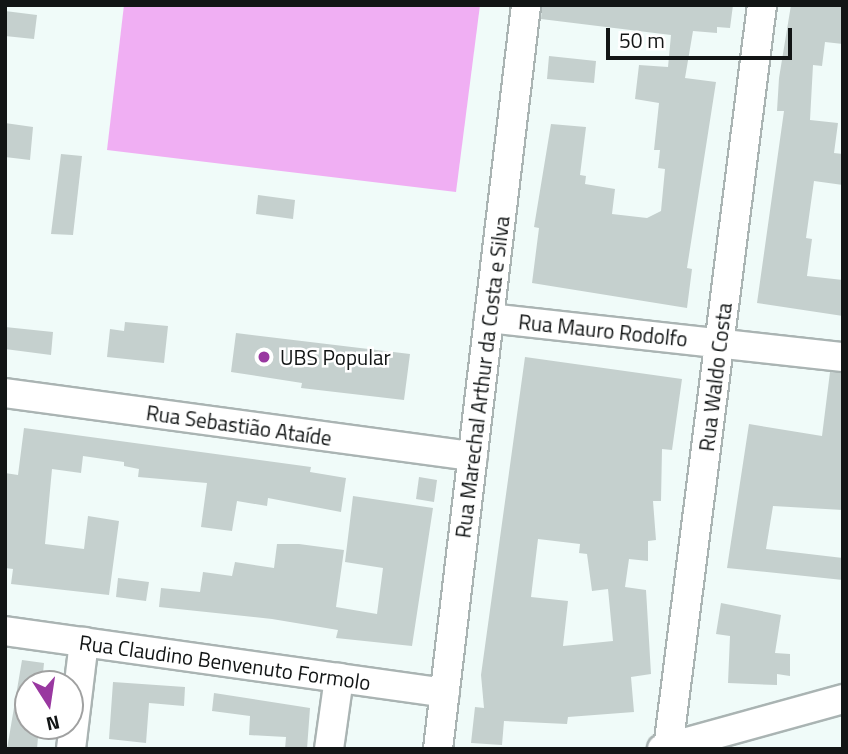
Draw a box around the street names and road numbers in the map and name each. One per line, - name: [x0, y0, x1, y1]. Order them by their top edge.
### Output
- street label: Rua Marechal Arthur da Costa e Silva: [450, 215, 514, 539]
- street label: Rua Waldo Costa: [693, 301, 737, 453]
- street label: Rua Mauro Rodolfo: [517, 309, 689, 351]
- street label: Rua Sebastião Ataíde: [145, 400, 333, 450]
- street label: Rua Claudino Benvenuto Formolo: [78, 629, 372, 695]

